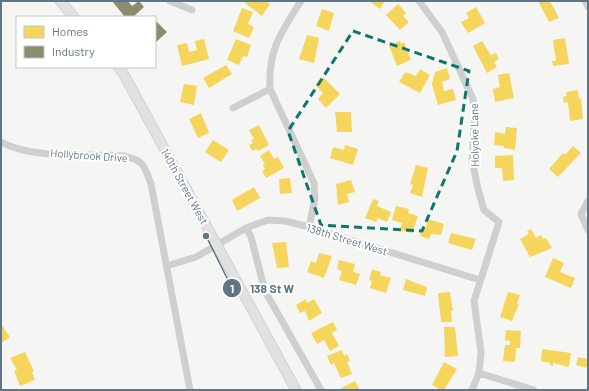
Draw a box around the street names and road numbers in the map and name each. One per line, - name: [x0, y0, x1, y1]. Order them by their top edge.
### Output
- street label: Holyoke Lane: [467, 103, 481, 167]
- street label: Hollybrook Drive: [50, 146, 128, 164]
- street label: 140th Street West: [159, 146, 211, 226]
- street label: 138th Street West: [305, 221, 389, 257]

